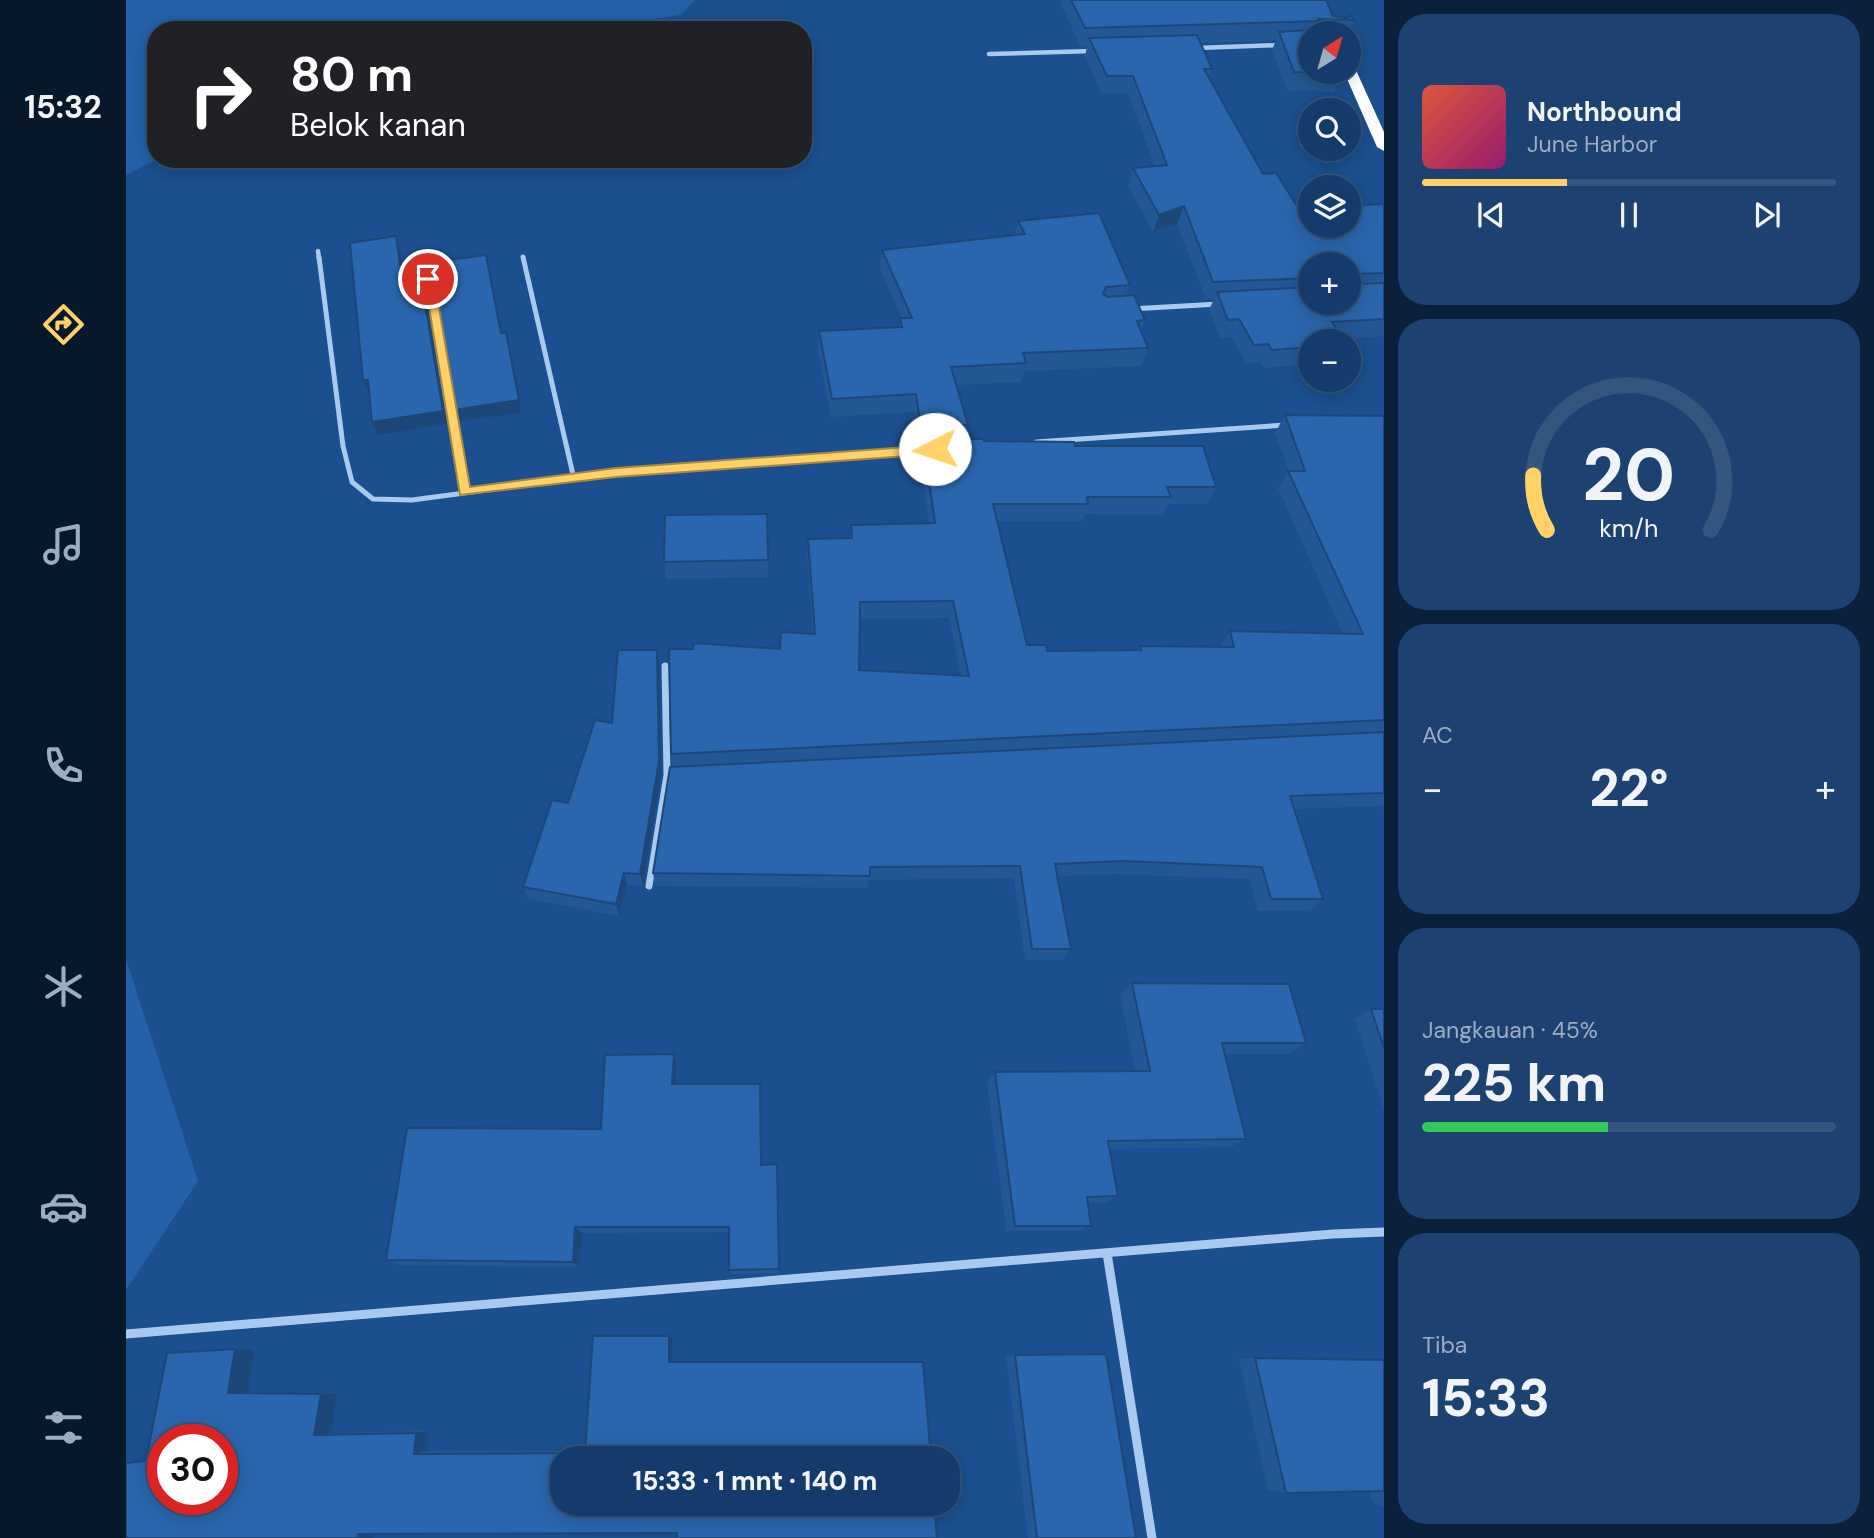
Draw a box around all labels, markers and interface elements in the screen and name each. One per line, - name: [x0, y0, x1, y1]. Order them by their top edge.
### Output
- north arrow: [1298, 21, 1362, 84]
- map controls: [1298, 21, 1361, 392]
- text: 80 m: [290, 42, 413, 106]
- icon: right: [175, 49, 266, 140]
- text: 15:32: [24, 86, 102, 128]
- text: Northbound: [1527, 95, 1682, 129]
- button: search: [1298, 98, 1361, 161]
- text: Belok kanan: [290, 104, 466, 146]
- text: June Harbor: [1527, 129, 1657, 159]
- button: layers: [1298, 175, 1361, 238]
- icon: previous: [1472, 196, 1510, 234]
- icon: pause: [1610, 196, 1648, 234]
- icon: next: [1748, 196, 1786, 234]
- pin: [398, 249, 458, 309]
- button: +: [1298, 252, 1361, 315]
- icon: arrive: [409, 260, 447, 298]
- icon: directions: [39, 300, 88, 349]
- button: −: [1298, 329, 1361, 392]
- position arrow: [898, 412, 972, 486]
- text: 20: [1583, 429, 1675, 524]
- text: km/h: [1599, 512, 1659, 545]
- icon: music: [39, 520, 88, 569]
- text: AC: [1422, 720, 1453, 750]
- icon: phone: [39, 741, 88, 790]
- text: 22°: [1589, 754, 1669, 822]
- text: −: [1422, 764, 1443, 814]
- text: +: [1815, 764, 1836, 814]
- icon: climate: [39, 962, 88, 1011]
- text: Jangkauan · 45%: [1422, 1015, 1598, 1045]
- text: 225 km: [1422, 1049, 1606, 1117]
- icon: car: [39, 1182, 88, 1231]
- text: Tiba: [1422, 1330, 1467, 1360]
- text: 15:33: [1422, 1364, 1550, 1432]
- icon: filters: [39, 1403, 88, 1452]
- speed limit sign: 30: [147, 1424, 238, 1515]
- text: 15:33 · 1 mnt · 140 m: [633, 1464, 877, 1498]

